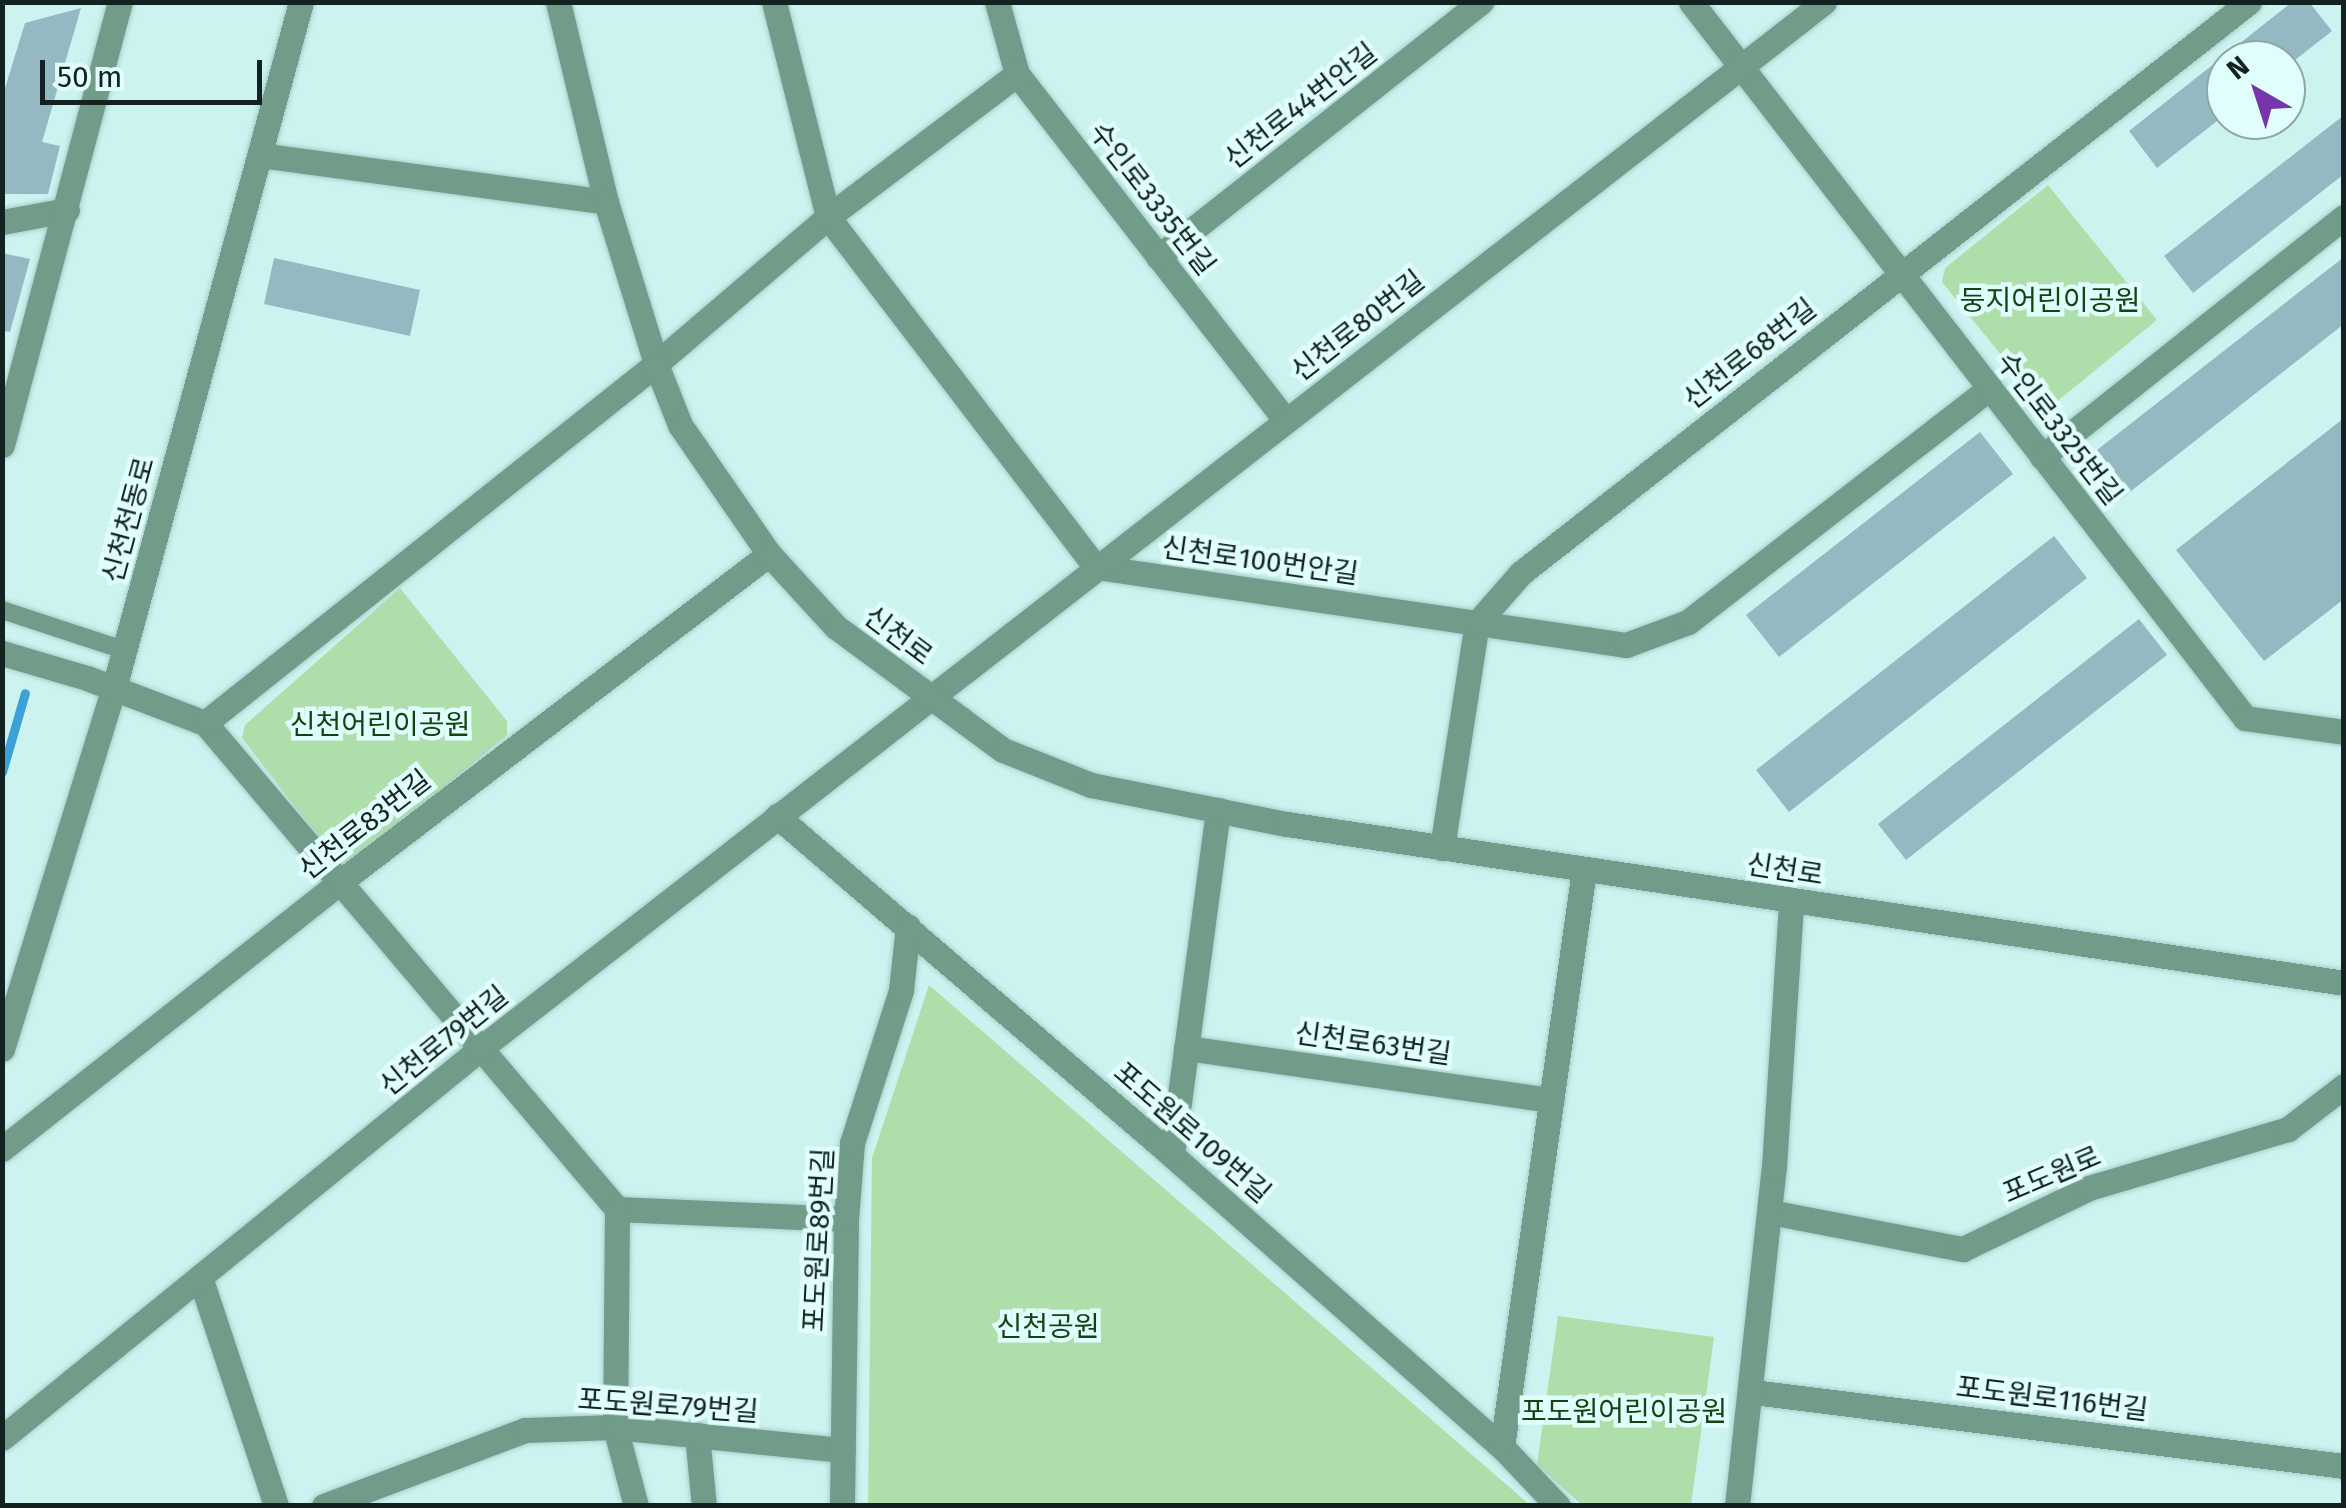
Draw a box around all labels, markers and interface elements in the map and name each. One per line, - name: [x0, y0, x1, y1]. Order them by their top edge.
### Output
- street label: 신천로44번안길: [1218, 36, 1384, 176]
- scale bar: [45, 40, 268, 102]
- north arrow: [2206, 40, 2306, 140]
- text: N: [2220, 49, 2256, 87]
- text: 50 m: [57, 59, 122, 95]
- street label: 수인로3335번길: [1082, 116, 1222, 282]
- street label: 신천로80번길: [1285, 264, 1431, 388]
- park label: 둥지어린이공원: [1960, 284, 2140, 318]
- street label: 신천로68번길: [1677, 292, 1823, 416]
- street label: 수인로3325번길: [1989, 346, 2129, 512]
- street label: 신천천동로: [96, 453, 162, 587]
- street label: 신천로100번안길: [1160, 531, 1360, 591]
- street label: 신천로: [857, 599, 939, 673]
- park label: 신천어린이공원: [290, 708, 470, 742]
- street label: 신천로83번길: [292, 763, 438, 887]
- street label: 신천로: [1744, 847, 1826, 893]
- street label: 신천로79번길: [373, 979, 515, 1103]
- street label: 신천로63번길: [1293, 1016, 1453, 1072]
- street label: 포도원로109번길: [1107, 1056, 1277, 1210]
- street label: 포도원로: [1998, 1139, 2106, 1211]
- street label: 포도원로89번길: [797, 1147, 841, 1333]
- park label: 신천공원: [996, 1310, 1100, 1344]
- street label: 포도원로116번길: [1954, 1371, 2150, 1427]
- street label: 포도원로79번길: [576, 1383, 760, 1429]
- park label: 포도원어린이공원: [1521, 1395, 1727, 1429]

